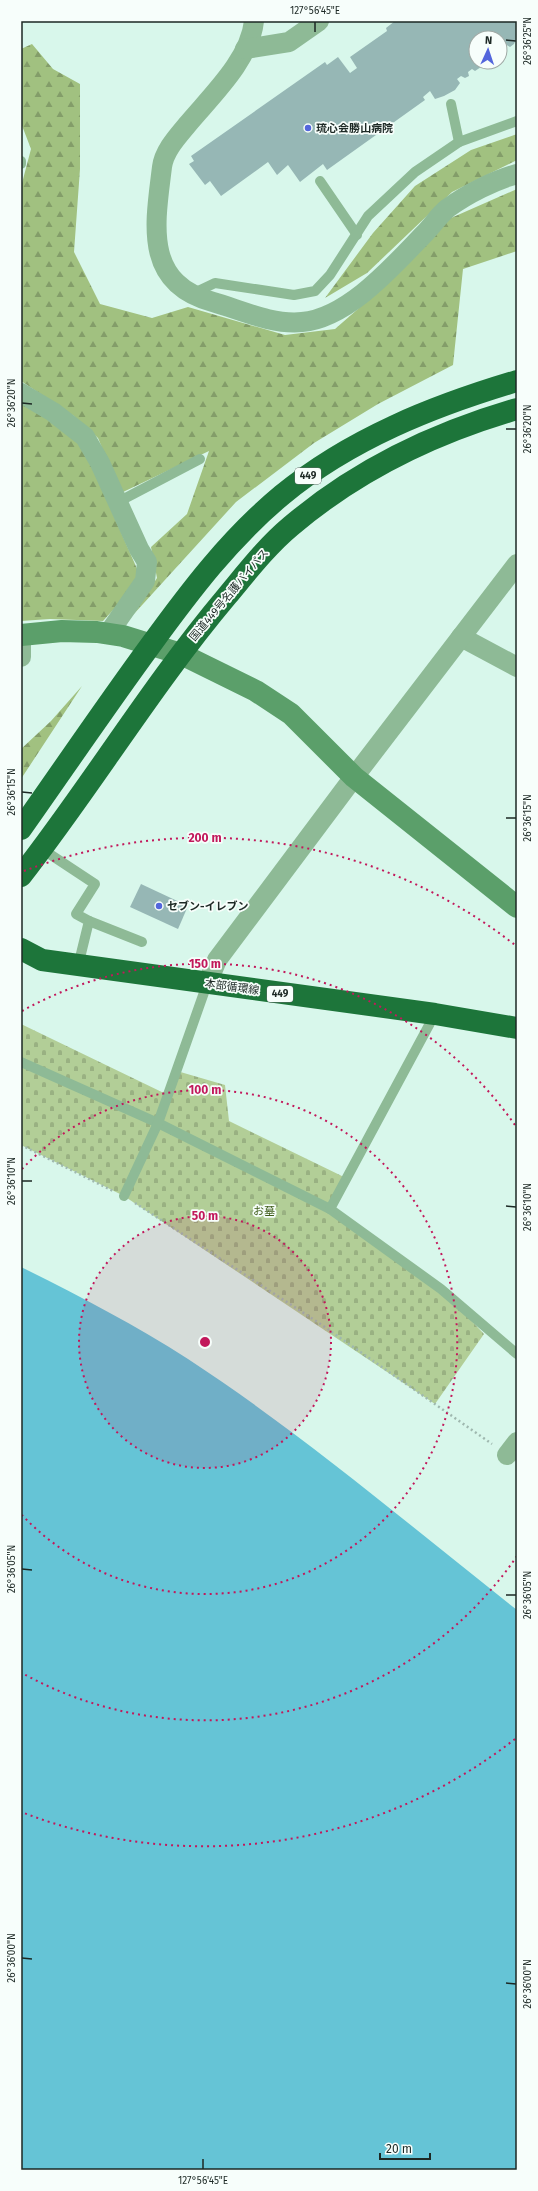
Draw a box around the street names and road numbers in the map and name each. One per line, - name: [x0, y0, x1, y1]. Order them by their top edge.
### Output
- road number: 449: [295, 468, 321, 484]
- street label: 国道449号名護バイパス: [187, 546, 271, 644]
- street label: 本部循環線: [204, 977, 260, 997]
- road number: 449: [267, 986, 293, 1002]

